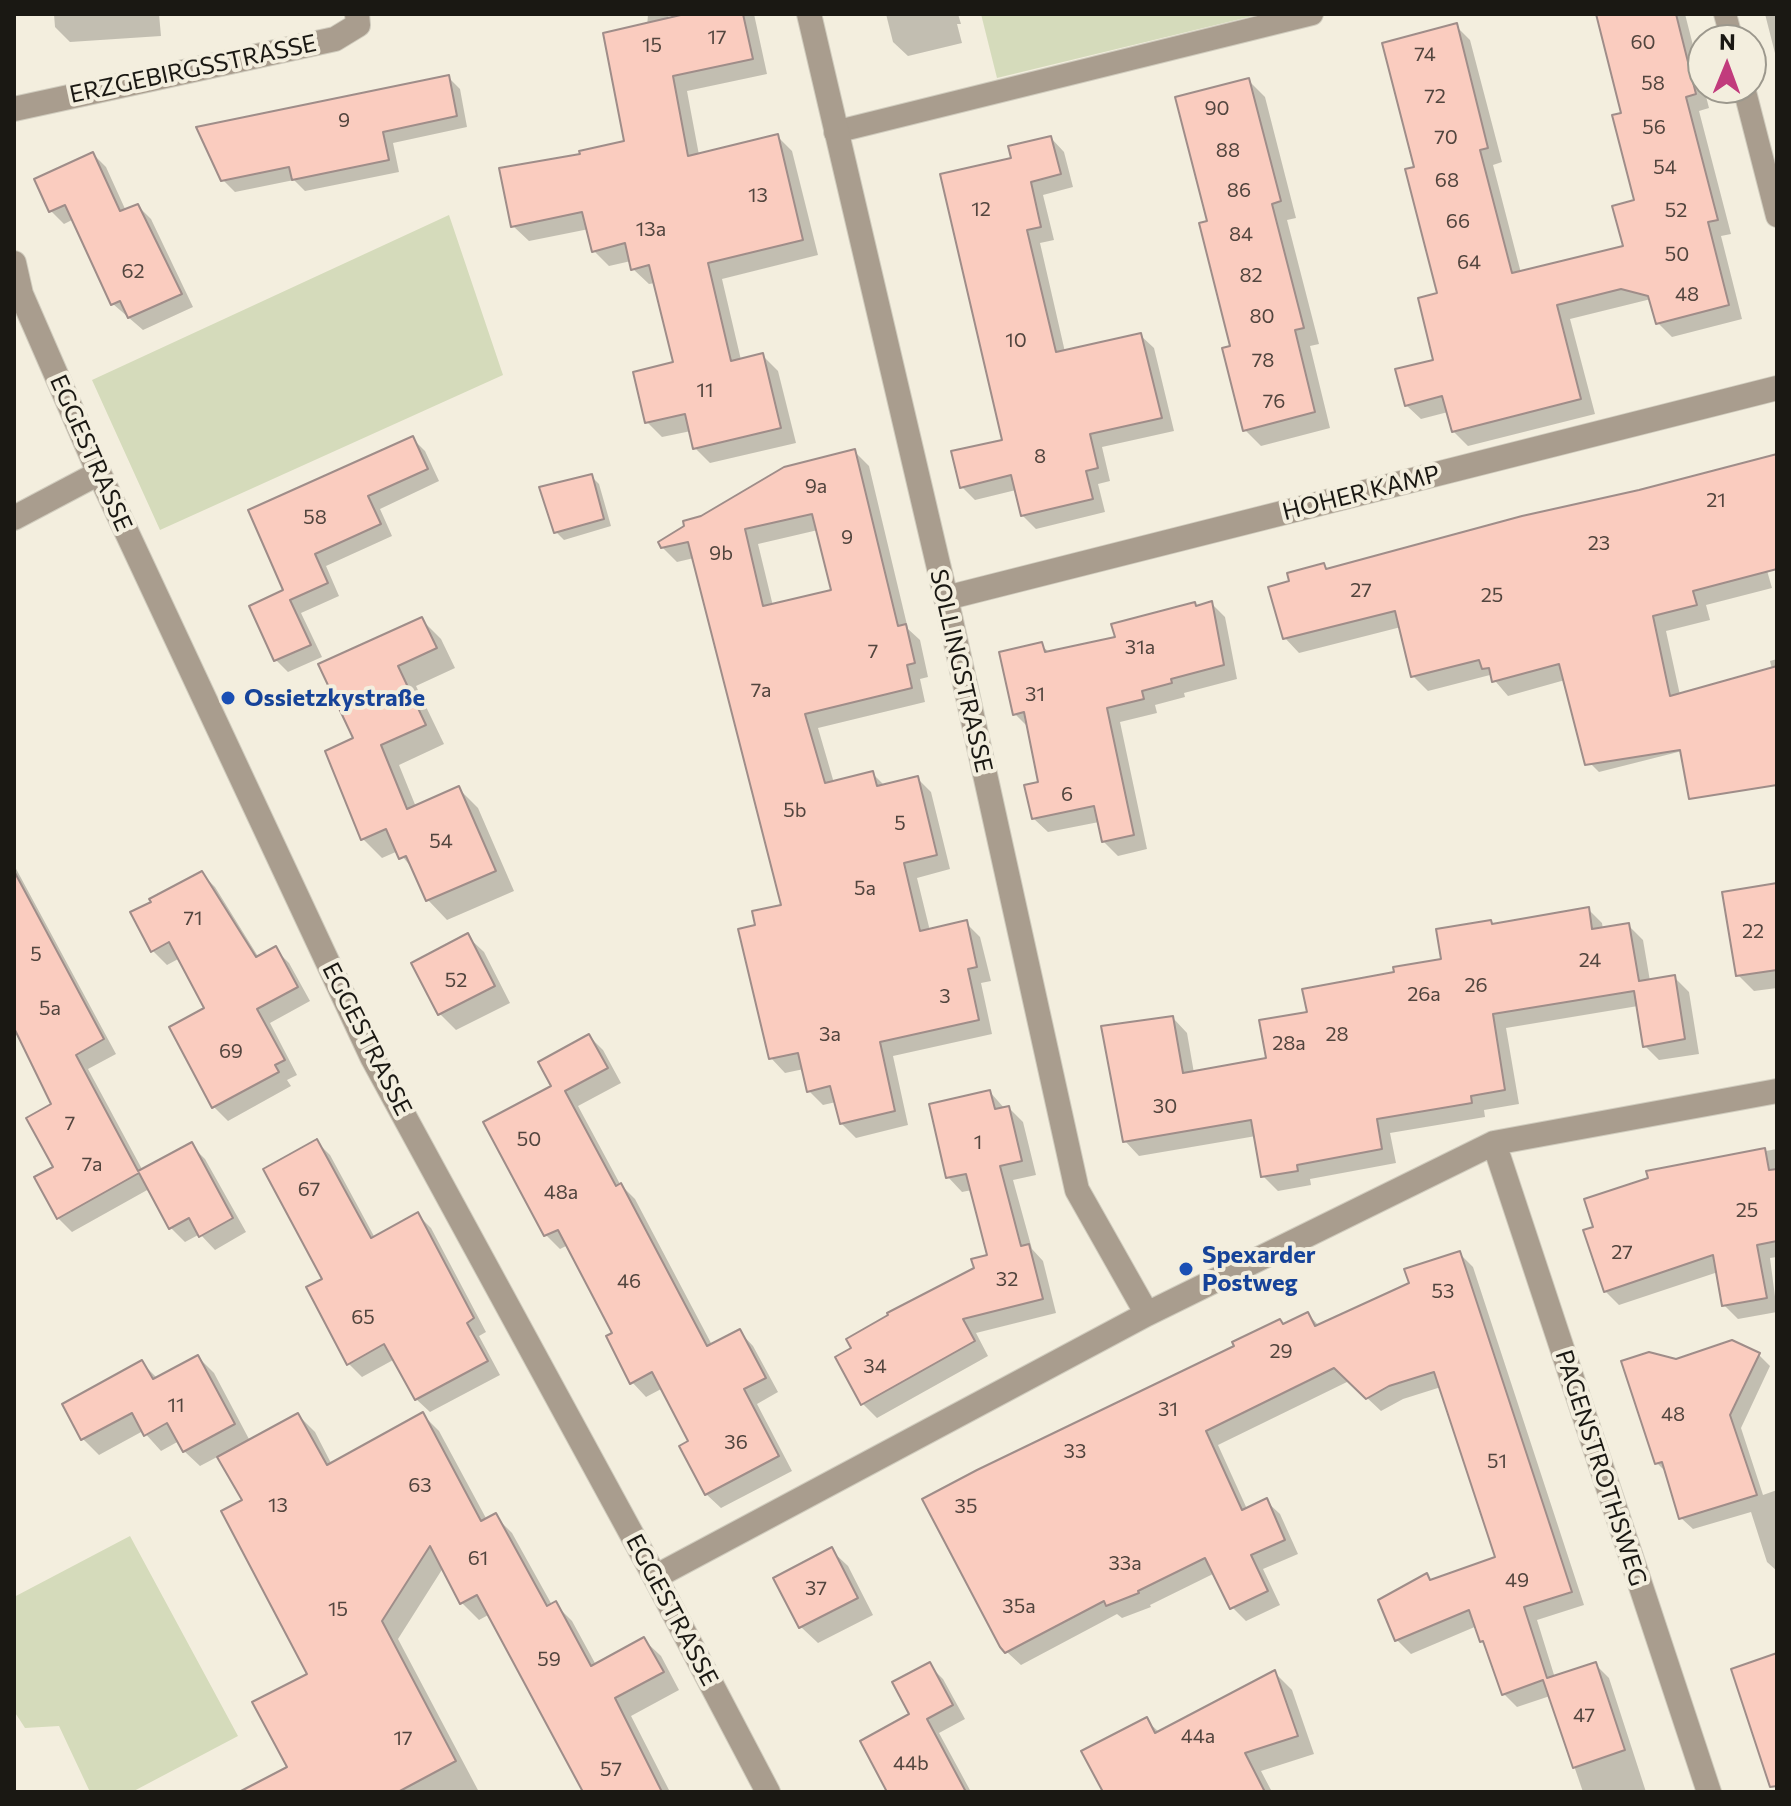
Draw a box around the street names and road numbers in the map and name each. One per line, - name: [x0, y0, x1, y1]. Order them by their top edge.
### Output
- street label: ERZGEBIRGSSTRASSE: [67, 29, 319, 109]
- street label: EGGESTRASSE: [44, 370, 138, 536]
- street label: HOHER KAMP: [1279, 460, 1443, 526]
- street label: SOLLINGSTRASSE: [924, 567, 998, 775]
- street label: EGGESTRASSE: [316, 958, 418, 1120]
- street label: PAGENSTROTHSWEG: [1549, 1346, 1653, 1590]
- street label: EGGESTRASSE: [620, 1529, 724, 1691]

